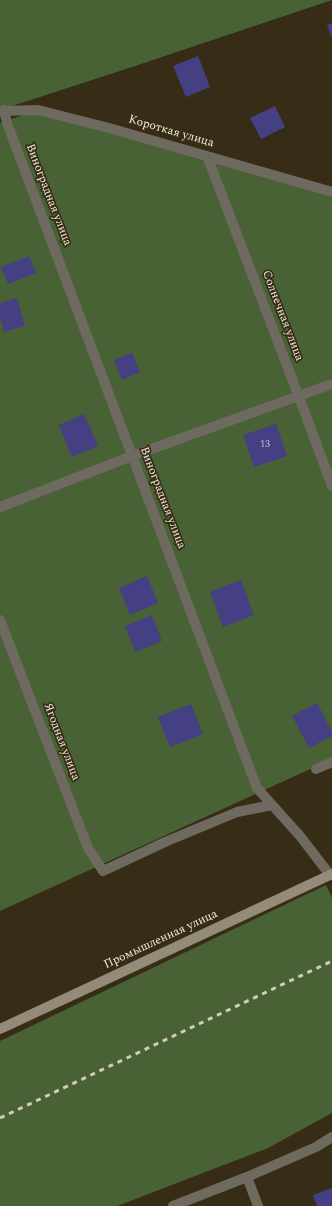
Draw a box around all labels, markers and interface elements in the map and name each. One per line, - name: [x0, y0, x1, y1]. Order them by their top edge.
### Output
- street label: Короткая улица: [127, 113, 215, 151]
- street label: Виноградная улица: [22, 142, 74, 248]
- street label: Солнечная улица: [258, 269, 306, 363]
- house number: 13: [260, 439, 270, 451]
- street label: Виноградная улица: [136, 445, 188, 551]
- street label: Ягодная улица: [40, 701, 82, 783]
- street label: Промышленная улица: [102, 907, 220, 973]

